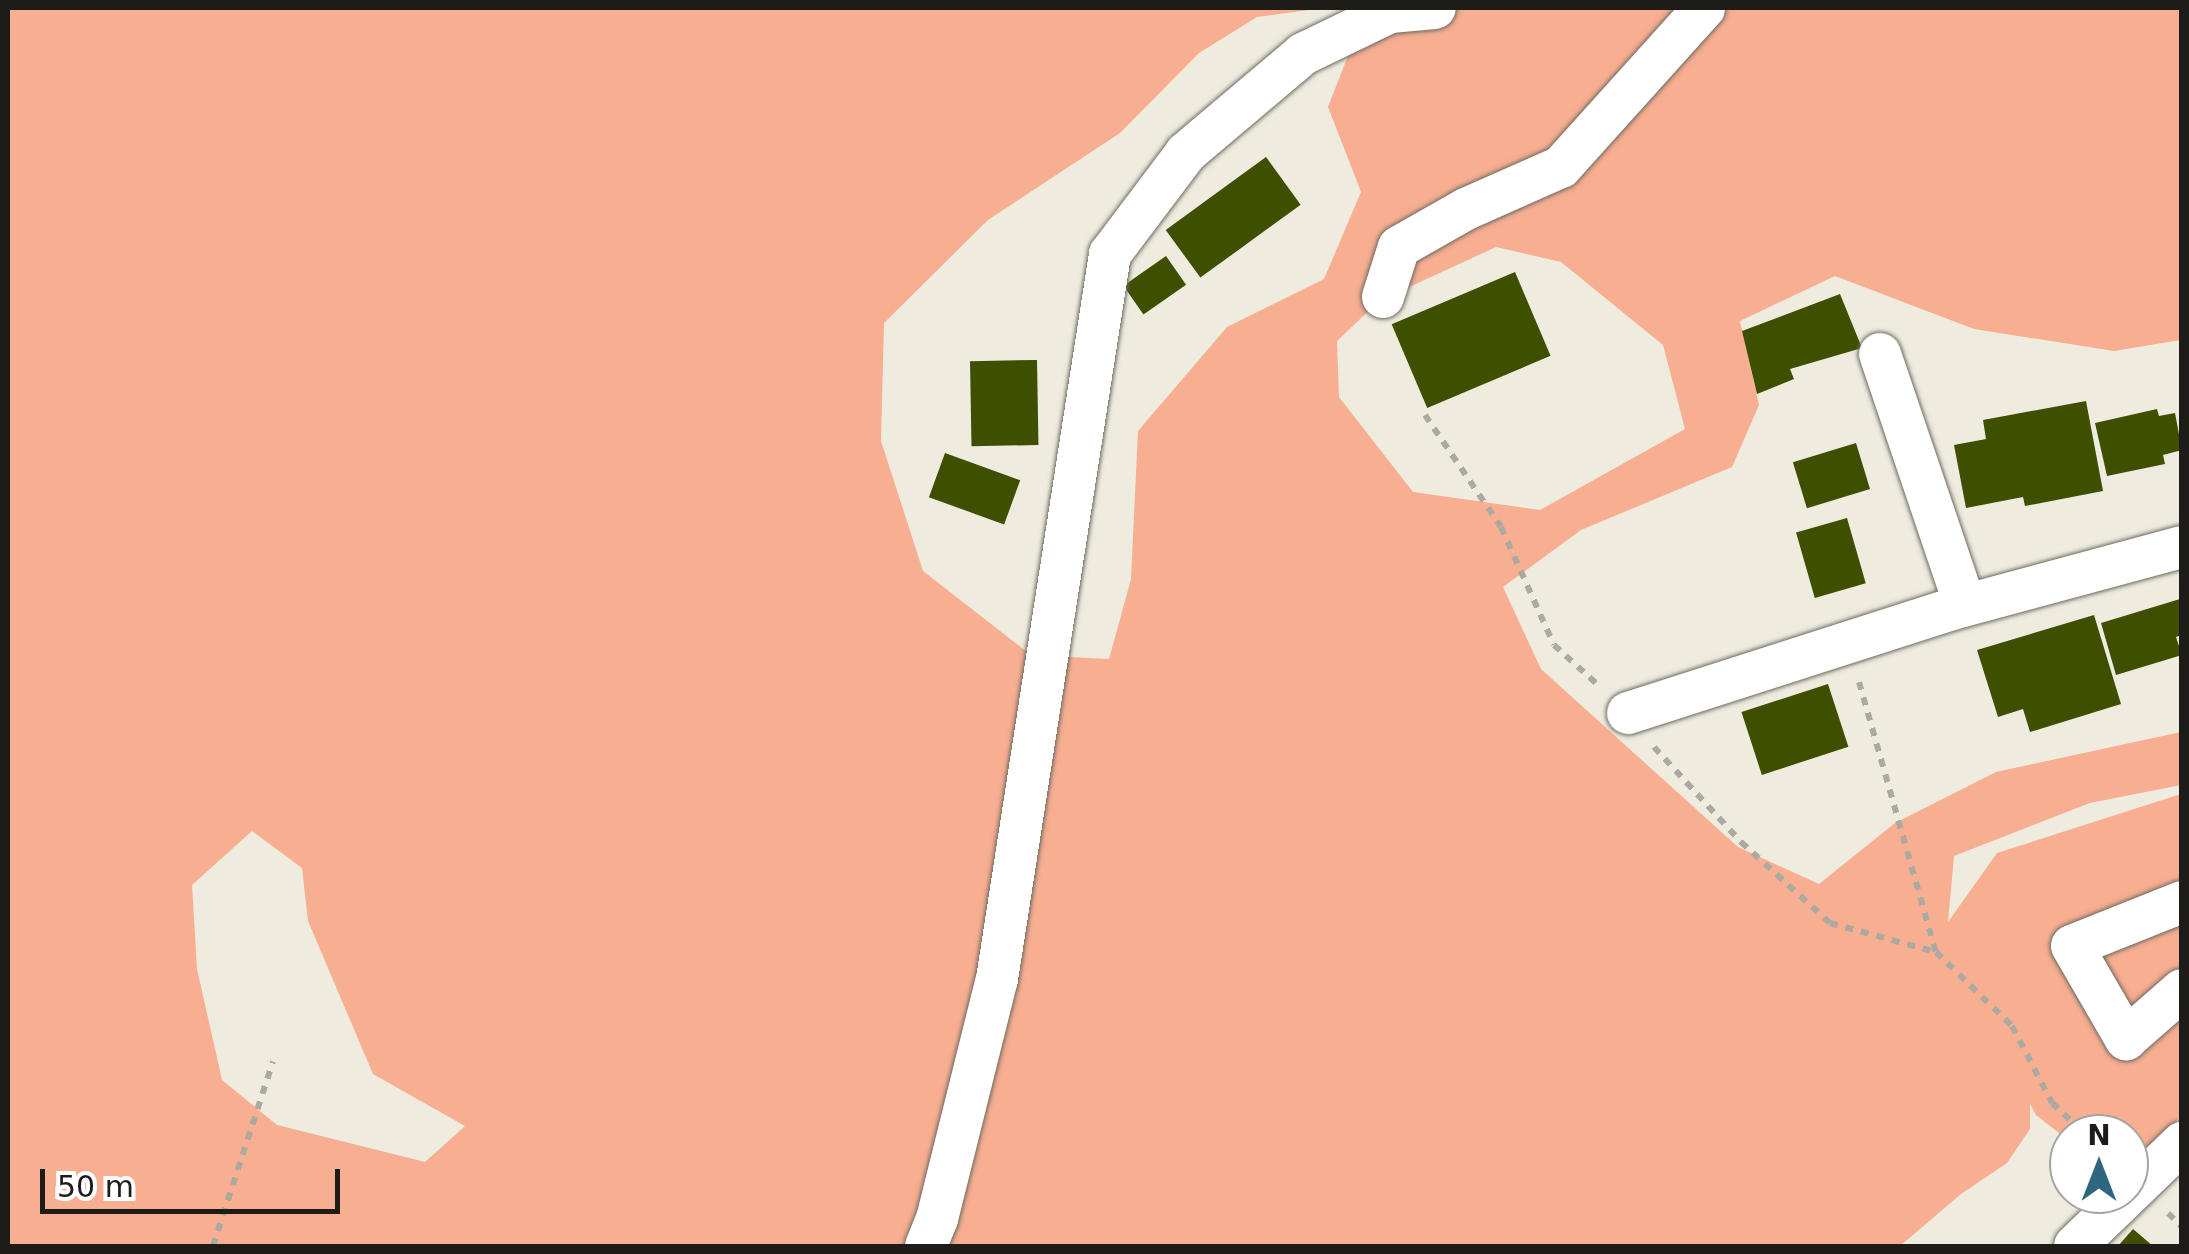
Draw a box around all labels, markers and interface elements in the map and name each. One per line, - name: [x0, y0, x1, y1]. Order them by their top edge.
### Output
- north arrow: [2049, 1114, 2149, 1214]
- text: N: [2087, 1119, 2111, 1152]
- scale bar: [45, 1149, 345, 1211]
- text: 50 m: [57, 1169, 134, 1204]

